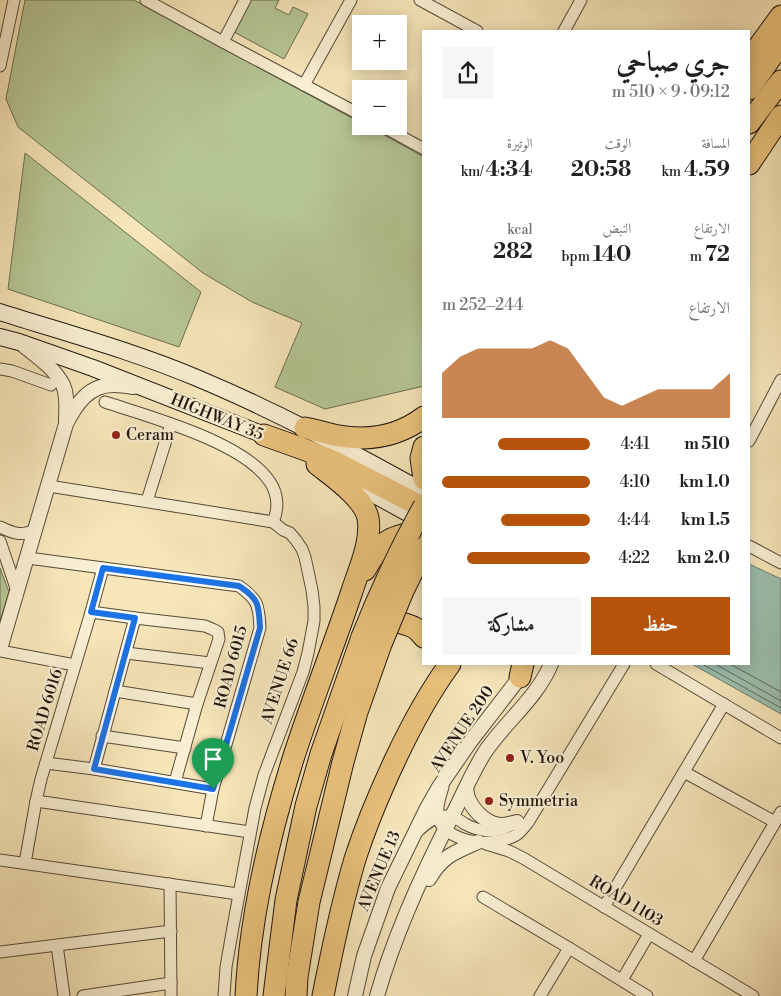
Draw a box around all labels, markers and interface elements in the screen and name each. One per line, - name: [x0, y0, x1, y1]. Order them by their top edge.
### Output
- map controls: [352, 15, 407, 135]
- button: +: [352, 15, 407, 70]
- text: جري صباحي: [616, 45, 730, 80]
- button: share: [442, 47, 494, 99]
- button: −: [352, 80, 407, 135]
- text: 09:12 · 9 × 510 m: [612, 82, 730, 102]
- text: الوتيرة: [507, 135, 533, 153]
- text: الوقت: [605, 135, 631, 153]
- text: المسافة: [701, 135, 730, 153]
- text: 4:34: [486, 157, 533, 183]
- text: 20:58: [571, 157, 631, 183]
- text: 4.59: [684, 157, 730, 183]
- text: /km: [461, 163, 486, 181]
- text: km: [661, 163, 684, 181]
- text: النبض: [602, 220, 631, 238]
- text: الارتفاع: [694, 220, 730, 238]
- text: kcal: [507, 221, 533, 239]
- text: 282: [493, 239, 533, 265]
- text: 140: [593, 242, 631, 268]
- text: 72: [705, 242, 730, 268]
- text: bpm: [562, 248, 593, 266]
- text: m: [690, 248, 705, 266]
- text: 244–252 m: [442, 295, 524, 315]
- text: الارتفاع: [688, 298, 730, 318]
- street label: HIGHWAY 35: [168, 389, 267, 445]
- place label: Ceram: [126, 425, 174, 445]
- marker: Ceram: [110, 429, 122, 441]
- text: 4:41: [620, 434, 650, 454]
- text: 510 m: [684, 434, 730, 454]
- text: 4:10: [620, 472, 650, 492]
- text: 1.0 km: [679, 472, 730, 492]
- text: 4:44: [618, 510, 650, 530]
- text: 1.5 km: [681, 510, 730, 530]
- text: 4:22: [619, 548, 650, 568]
- text: 2.0 km: [677, 548, 730, 568]
- button: مشاركة: [442, 597, 581, 655]
- button: حفظ: [591, 597, 730, 655]
- street label: ROAD 6015: [210, 623, 252, 711]
- street label: AVENUE 66: [256, 635, 303, 727]
- street label: ROAD 6016: [23, 666, 67, 754]
- street label: AVENUE 200: [425, 682, 498, 777]
- pin: [192, 738, 234, 789]
- icon: arrive: [199, 745, 227, 773]
- place label: V. Yoo: [519, 748, 564, 768]
- marker: V. Yoo: [504, 752, 516, 764]
- place label: Symmetria: [499, 791, 579, 811]
- marker: Symmetria: [483, 795, 495, 807]
- street label: AVENUE 13: [353, 828, 405, 915]
- street label: ROAD 1103: [585, 871, 667, 931]

